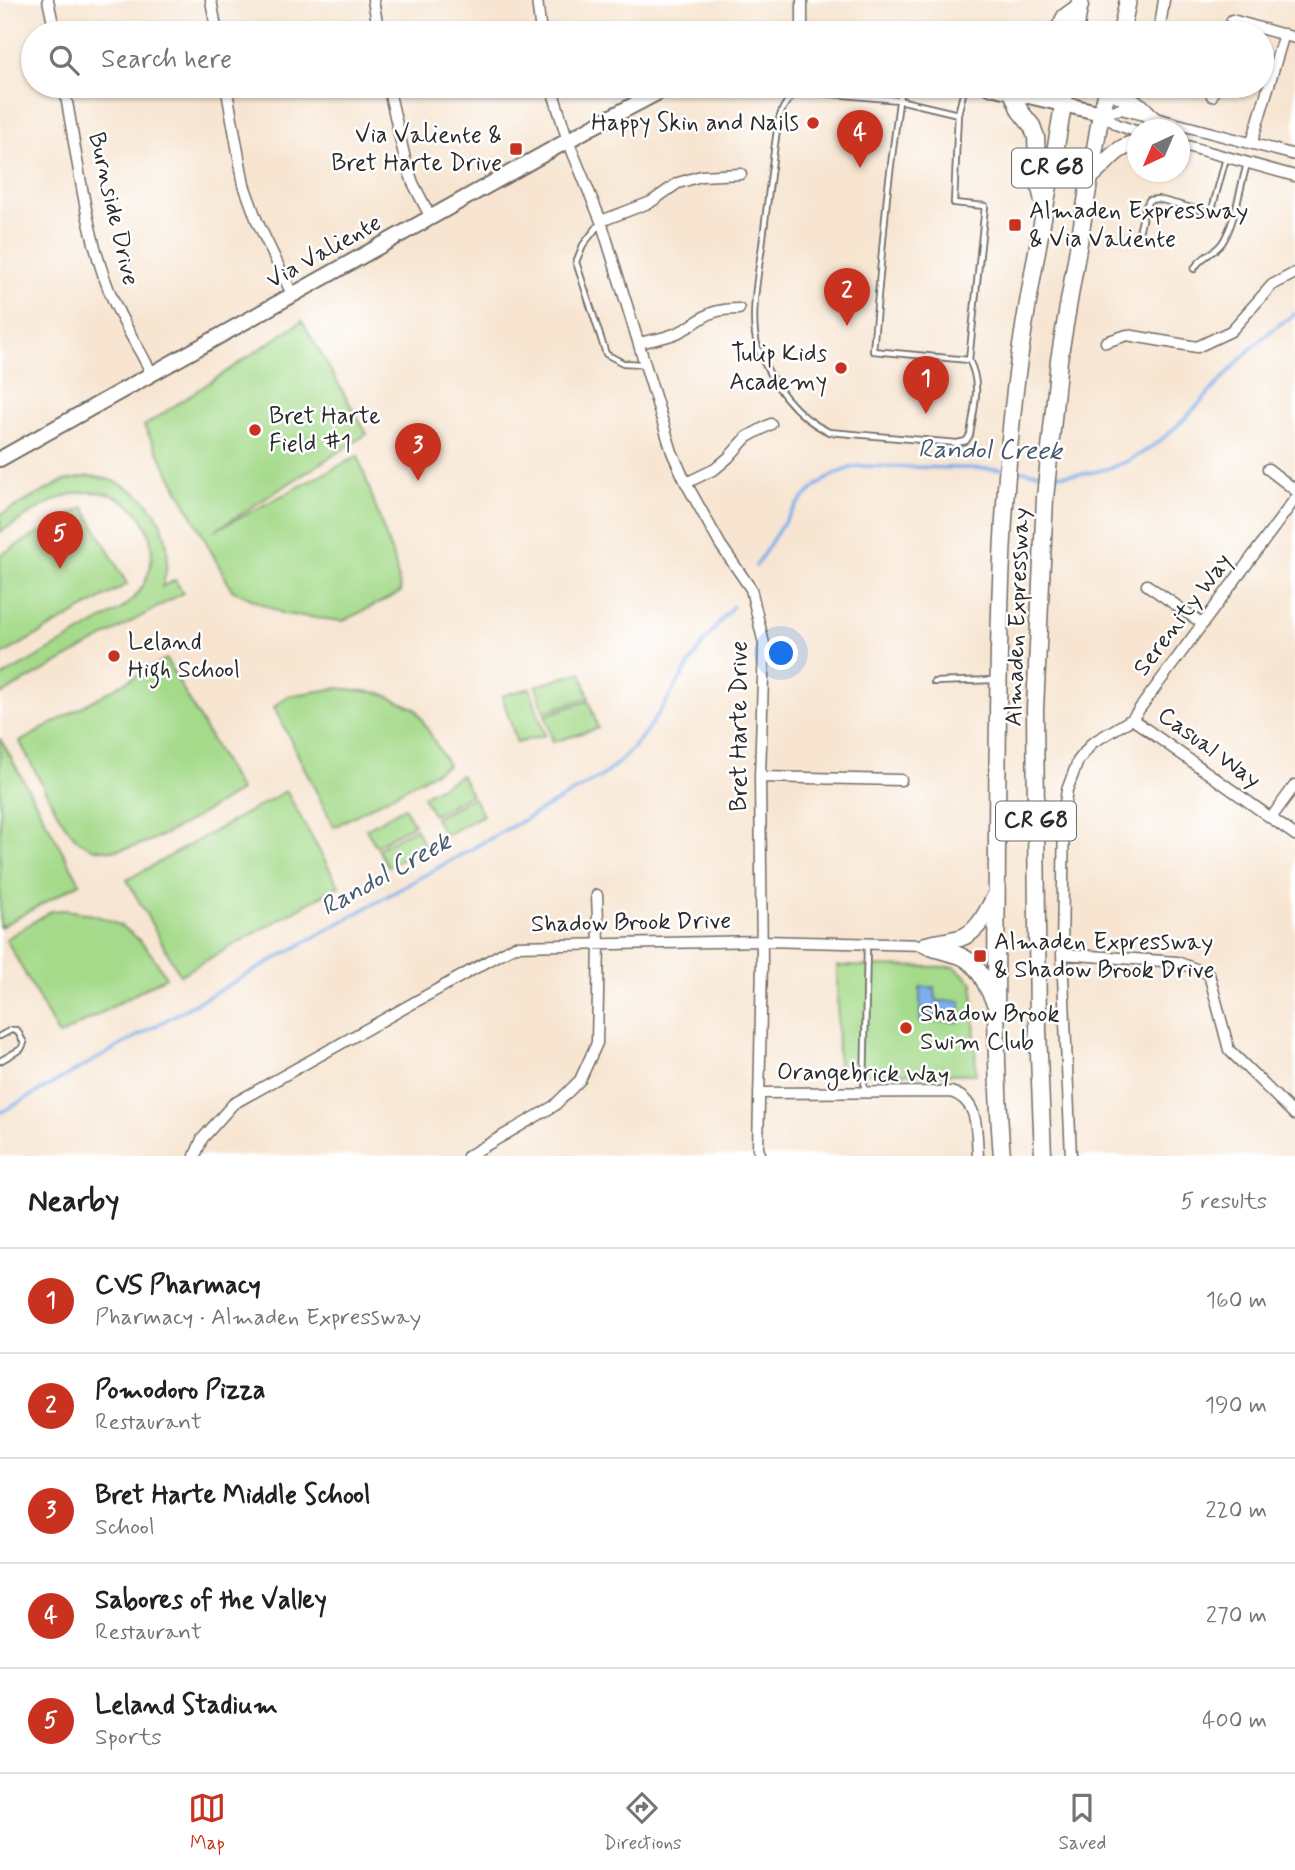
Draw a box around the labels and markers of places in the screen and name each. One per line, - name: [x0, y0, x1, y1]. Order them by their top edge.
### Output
- place label: Happy Skin and Nails: [591, 108, 799, 139]
- pin: 4: [837, 110, 883, 168]
- marker: Happy Skin and Nails: [805, 115, 821, 131]
- place label: Via Valiente & Bret Harte Drive: [331, 120, 502, 179]
- marker: Via Valiente & Bret Harte Drive: [508, 141, 524, 157]
- place label: Almaden Expressway & Via Valiente: [1029, 196, 1248, 255]
- marker: Almaden Expressway & Via Valiente: [1007, 217, 1023, 233]
- pin: 2: [824, 268, 870, 326]
- place label: Tulip Kids Academy: [729, 339, 827, 398]
- pin: 1: [903, 356, 949, 414]
- marker: Tulip Kids Academy: [833, 360, 849, 376]
- place label: Bret Harte Field #1: [269, 401, 381, 460]
- marker: Bret Harte Field #1: [247, 422, 263, 438]
- pin: 3: [395, 423, 441, 481]
- pin: 5: [37, 511, 83, 569]
- place label: Leland High School: [128, 627, 240, 689]
- marker: Leland High School: [106, 648, 122, 664]
- place label: Almaden Expressway & Shadow Brook Drive: [994, 927, 1215, 986]
- marker: Almaden Expressway & Shadow Brook Drive: [972, 948, 988, 964]
- place label: Shadow Brook Swim Club: [920, 999, 1060, 1058]
- marker: Shadow Brook Swim Club: [898, 1020, 914, 1036]

